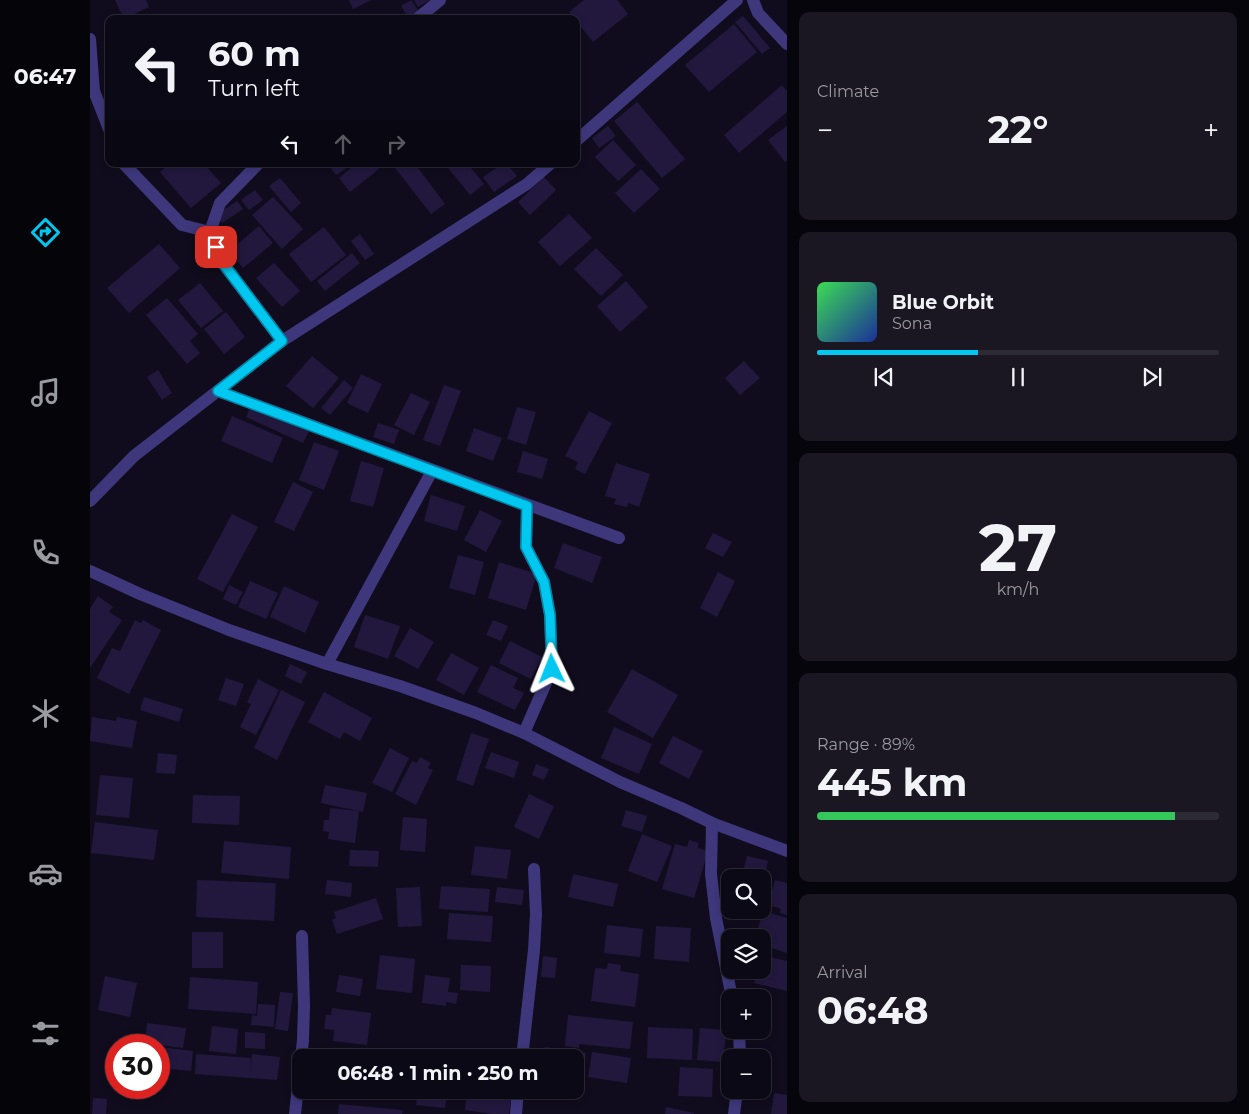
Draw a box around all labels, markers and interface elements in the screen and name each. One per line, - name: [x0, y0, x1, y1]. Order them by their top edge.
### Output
- text: 60 m: [208, 32, 301, 75]
- icon: left: [125, 35, 190, 100]
- text: 06:47: [14, 63, 76, 90]
- text: Turn left: [208, 75, 300, 102]
- text: Climate: [817, 82, 879, 101]
- text: 22°: [988, 106, 1048, 153]
- text: −: [817, 113, 833, 147]
- text: +: [1203, 113, 1219, 147]
- icon: left: [276, 130, 304, 158]
- icon: ahead: [329, 130, 357, 158]
- icon: right: [382, 130, 410, 158]
- icon: directions: [28, 215, 63, 250]
- pin: [195, 226, 237, 268]
- icon: arrive: [202, 233, 230, 261]
- text: Blue Orbit: [892, 291, 994, 314]
- text: Sona: [892, 314, 932, 333]
- icon: previous: [870, 363, 898, 391]
- icon: pause: [1004, 363, 1032, 391]
- icon: next: [1138, 363, 1166, 391]
- icon: music: [28, 375, 63, 410]
- text: 27: [979, 508, 1057, 587]
- icon: phone: [28, 535, 63, 570]
- text: km/h: [997, 580, 1039, 599]
- position arrow: [525, 642, 577, 694]
- icon: climate: [28, 696, 63, 731]
- text: Range · 89%: [817, 735, 915, 754]
- text: 445 km: [817, 759, 967, 806]
- icon: car: [28, 856, 63, 891]
- map controls: [721, 869, 771, 1099]
- button: search: [721, 869, 771, 919]
- button: layers: [721, 929, 771, 979]
- text: Arrival: [817, 963, 867, 982]
- text: 06:48: [817, 987, 929, 1034]
- button: +: [721, 989, 771, 1039]
- icon: filters: [28, 1016, 63, 1051]
- speed limit sign: 30: [105, 1034, 170, 1099]
- button: −: [721, 1049, 771, 1099]
- text: 06:48 · 1 min · 250 m: [337, 1062, 539, 1085]

